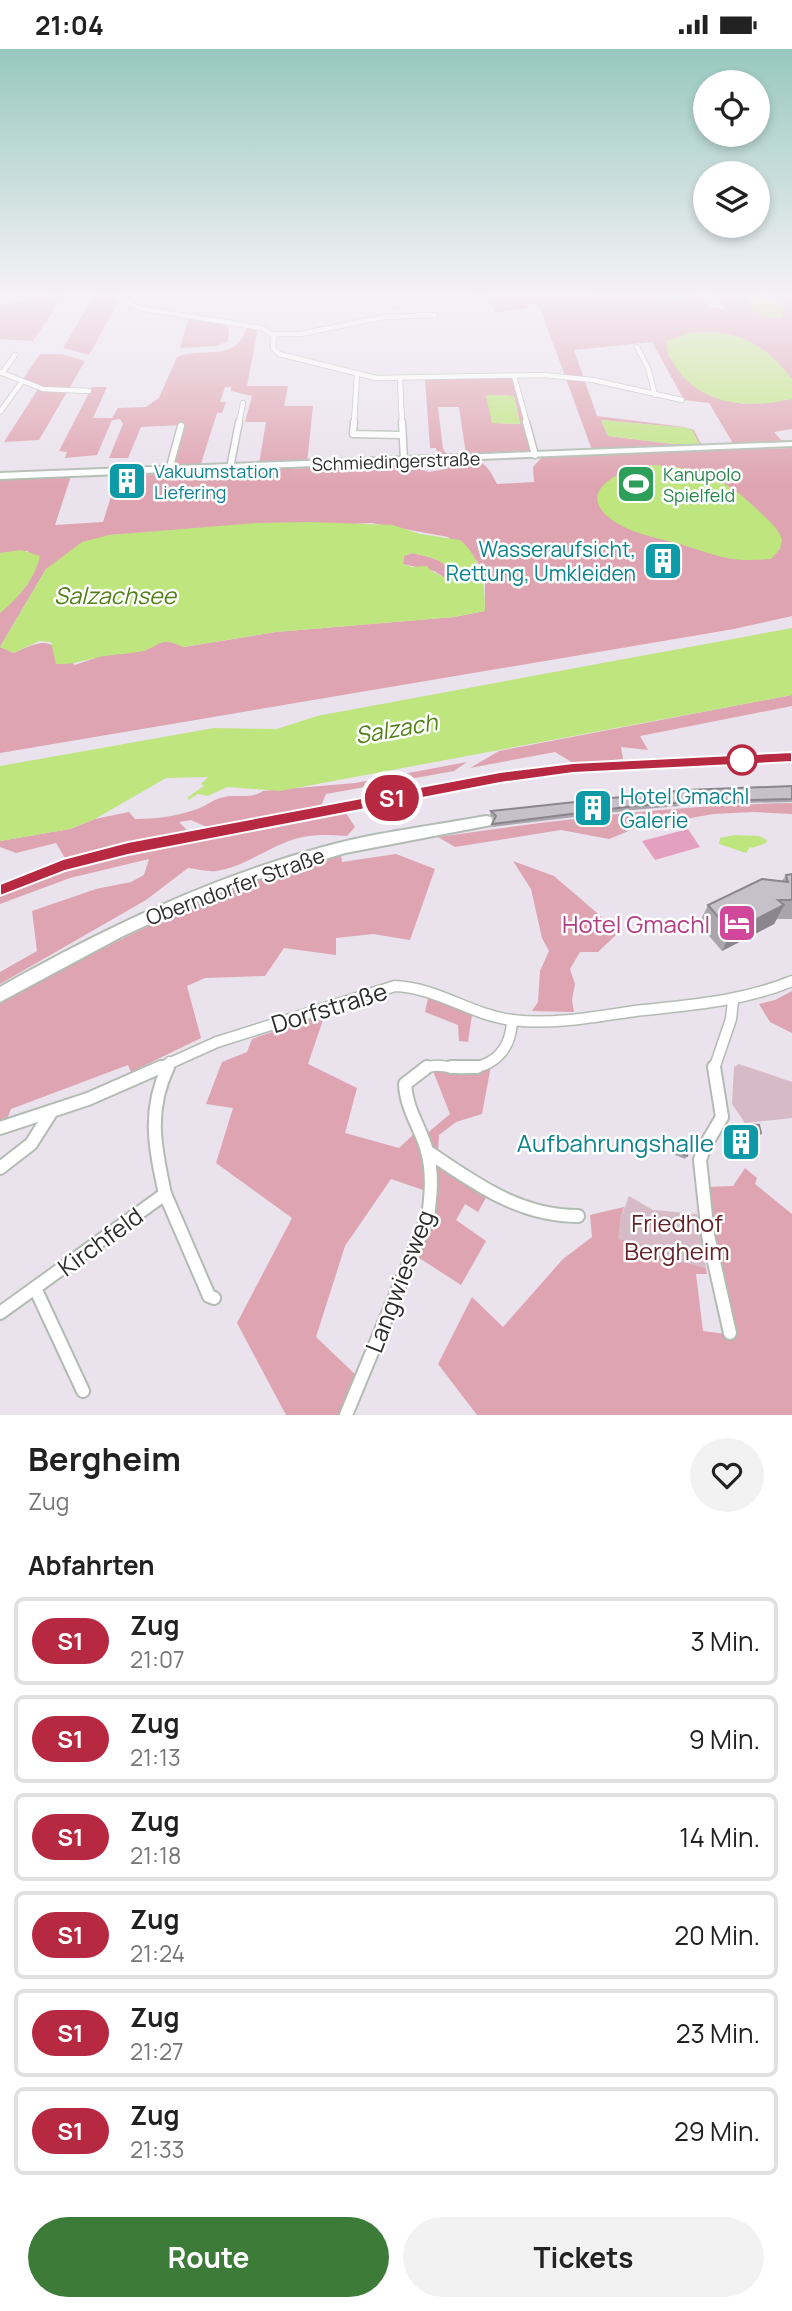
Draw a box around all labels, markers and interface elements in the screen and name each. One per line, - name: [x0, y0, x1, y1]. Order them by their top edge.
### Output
- text: 21:04: [35, 7, 104, 43]
- map controls: [693, 70, 770, 238]
- button: locate: [693, 70, 770, 147]
- button: layers: [693, 161, 770, 238]
- street label: Schmiedingerstraße: [311, 446, 481, 476]
- place label: Vakuumstation Liefering: [154, 459, 279, 504]
- building icon: Vakuumstation Liefering: [106, 460, 148, 502]
- place label: Kanupolo Spielfeld: [663, 462, 741, 507]
- sports icon: Kanupolo Spielfeld: [615, 463, 657, 505]
- place label: Wasseraufsicht, Rettung, Umkleiden: [446, 535, 636, 587]
- building icon: Wasseraufsicht, Rettung, Umkleiden: [642, 540, 684, 582]
- water label: Salzachsee: [54, 579, 178, 611]
- water label: Salzach: [352, 705, 441, 751]
- unlabelled marker: [727, 745, 757, 775]
- line badge: S1: [360, 775, 424, 821]
- text: S1: [379, 781, 405, 814]
- place label: Hotel Gmachl Galerie: [620, 782, 749, 834]
- building icon: Hotel Gmachl Galerie: [572, 787, 614, 829]
- street label: Oberndorfer Straße: [142, 841, 328, 931]
- hotel icon: Hotel Gmachl: [716, 902, 758, 944]
- place label: Hotel Gmachl: [562, 907, 710, 940]
- street label: Dorfstraße: [267, 974, 391, 1040]
- building icon: Aufbahrungshalle: [720, 1121, 762, 1163]
- place label: Aufbahrungshalle: [517, 1126, 714, 1159]
- street label: Kirchfeld: [51, 1199, 149, 1283]
- street label: Langwiesweg: [357, 1205, 441, 1357]
- park label: Friedhof Bergheim: [624, 1206, 730, 1267]
- text: Bergheim: [28, 1436, 181, 1481]
- button: heart: [690, 1438, 764, 1512]
- text: Zug: [28, 1485, 69, 1517]
- text: Abfahrten: [28, 1547, 155, 1583]
- text: Zug: [130, 1607, 180, 1643]
- text: 3 Min.: [690, 1623, 760, 1659]
- text: S1: [57, 1624, 84, 1657]
- text: 21:07: [130, 1643, 185, 1675]
- text: Zug: [130, 1705, 180, 1741]
- text: 9 Min.: [689, 1721, 760, 1757]
- text: S1: [57, 1722, 84, 1755]
- text: 21:13: [130, 1741, 181, 1773]
- text: Zug: [130, 1803, 180, 1839]
- text: 14 Min.: [679, 1819, 760, 1855]
- text: S1: [57, 1820, 84, 1853]
- text: 21:18: [130, 1839, 181, 1871]
- text: Zug: [130, 1901, 180, 1937]
- text: 20 Min.: [674, 1917, 760, 1953]
- text: S1: [57, 1918, 84, 1951]
- text: 21:24: [130, 1937, 185, 1969]
- text: Zug: [130, 1999, 180, 2035]
- text: 23 Min.: [676, 2015, 760, 2051]
- text: S1: [57, 2016, 84, 2049]
- text: 21:27: [130, 2035, 184, 2067]
- text: Zug: [130, 2097, 180, 2133]
- text: 29 Min.: [674, 2113, 760, 2149]
- text: S1: [57, 2114, 84, 2147]
- text: 21:33: [130, 2133, 184, 2165]
- button: Route: [28, 2217, 389, 2297]
- button: Tickets: [403, 2217, 764, 2297]

